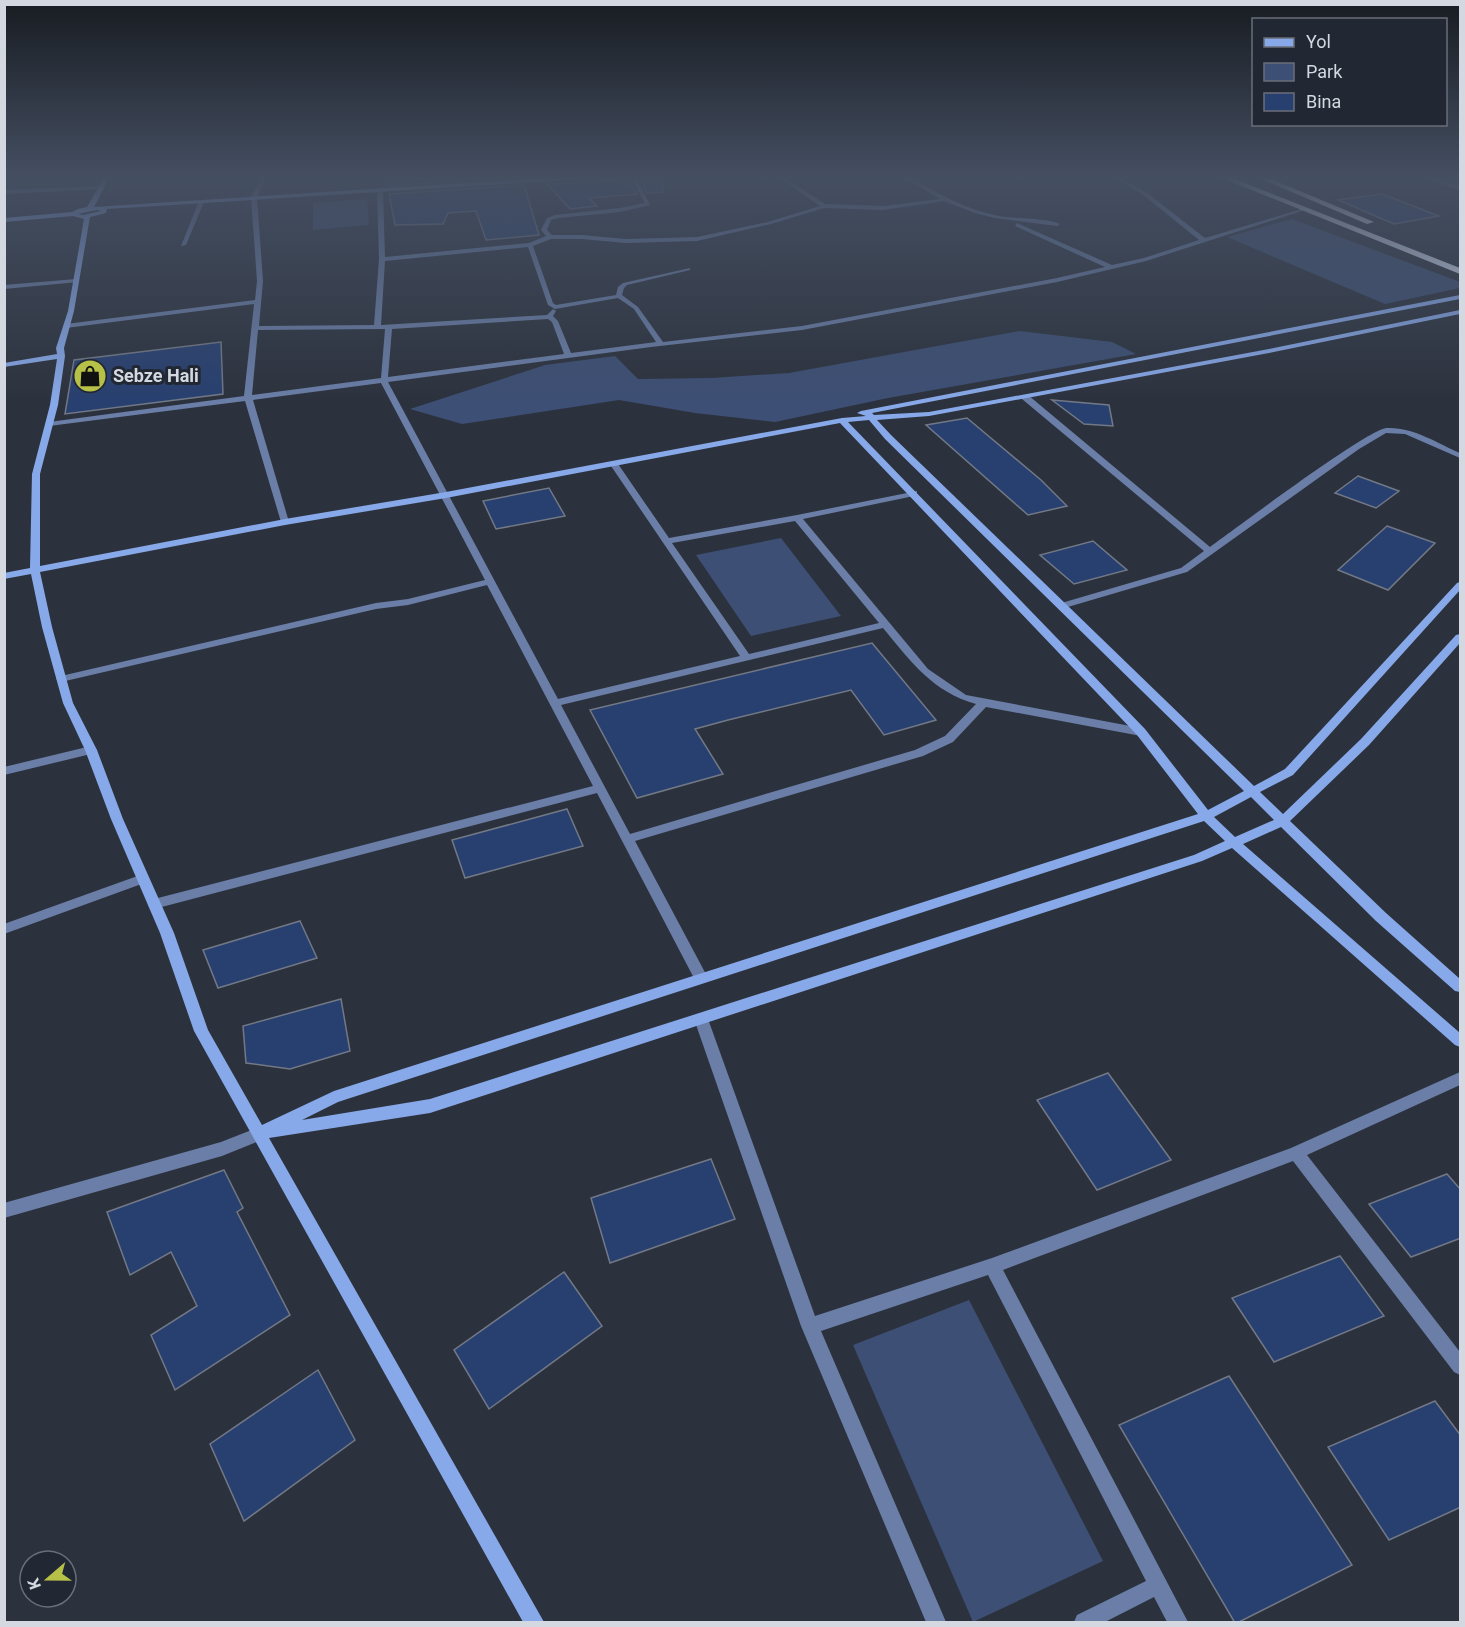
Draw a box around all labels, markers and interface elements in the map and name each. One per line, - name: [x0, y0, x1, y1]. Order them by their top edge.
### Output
- legend: [1252, 18, 1447, 126]
- text: Yol: [1306, 31, 1331, 52]
- text: Park: [1306, 61, 1343, 82]
- text: Bina: [1306, 91, 1341, 112]
- shop icon: Sebze Hali: [72, 358, 108, 394]
- place label: Sebze Hali: [113, 365, 199, 386]
- north arrow: [18, 1549, 78, 1609]
- text: K: [23, 1575, 45, 1592]

